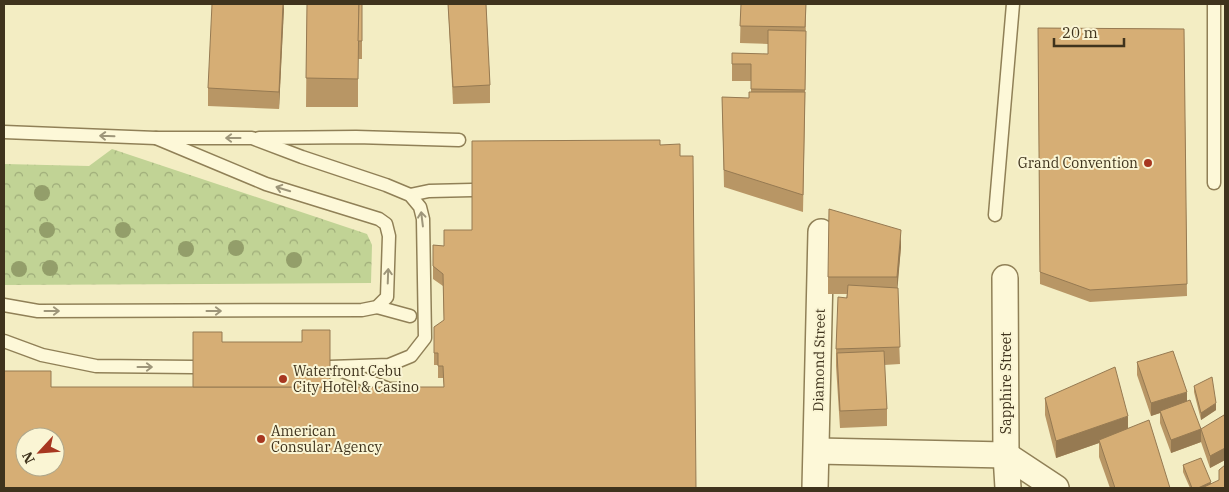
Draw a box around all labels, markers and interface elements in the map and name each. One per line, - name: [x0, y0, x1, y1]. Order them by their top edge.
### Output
- scale bar: [1054, 15, 1124, 47]
- text: 20 m: [1062, 23, 1098, 42]
- one-way arrow: [99, 131, 115, 140]
- one-way arrow: [225, 133, 242, 143]
- place label: Grand Convention: [1018, 154, 1138, 172]
- marker: Grand Convention: [1142, 157, 1154, 169]
- one-way arrow: [275, 184, 291, 194]
- one-way arrow: [417, 212, 427, 228]
- one-way arrow: [383, 269, 392, 285]
- one-way arrow: [44, 306, 60, 316]
- one-way arrow: [206, 306, 222, 316]
- street label: Diamond Street: [809, 308, 829, 412]
- street label: Sapphire Street: [997, 332, 1015, 434]
- one-way arrow: [136, 362, 152, 372]
- place label: Waterfront Cebu City Hotel & Casino: [293, 362, 419, 396]
- marker: Waterfront Cebu City Hotel & Casino: [277, 373, 289, 385]
- place label: American Consular Agency: [271, 422, 382, 456]
- north arrow: [15, 427, 65, 477]
- marker: American Consular Agency: [255, 433, 267, 445]
- text: N: [18, 449, 39, 467]

